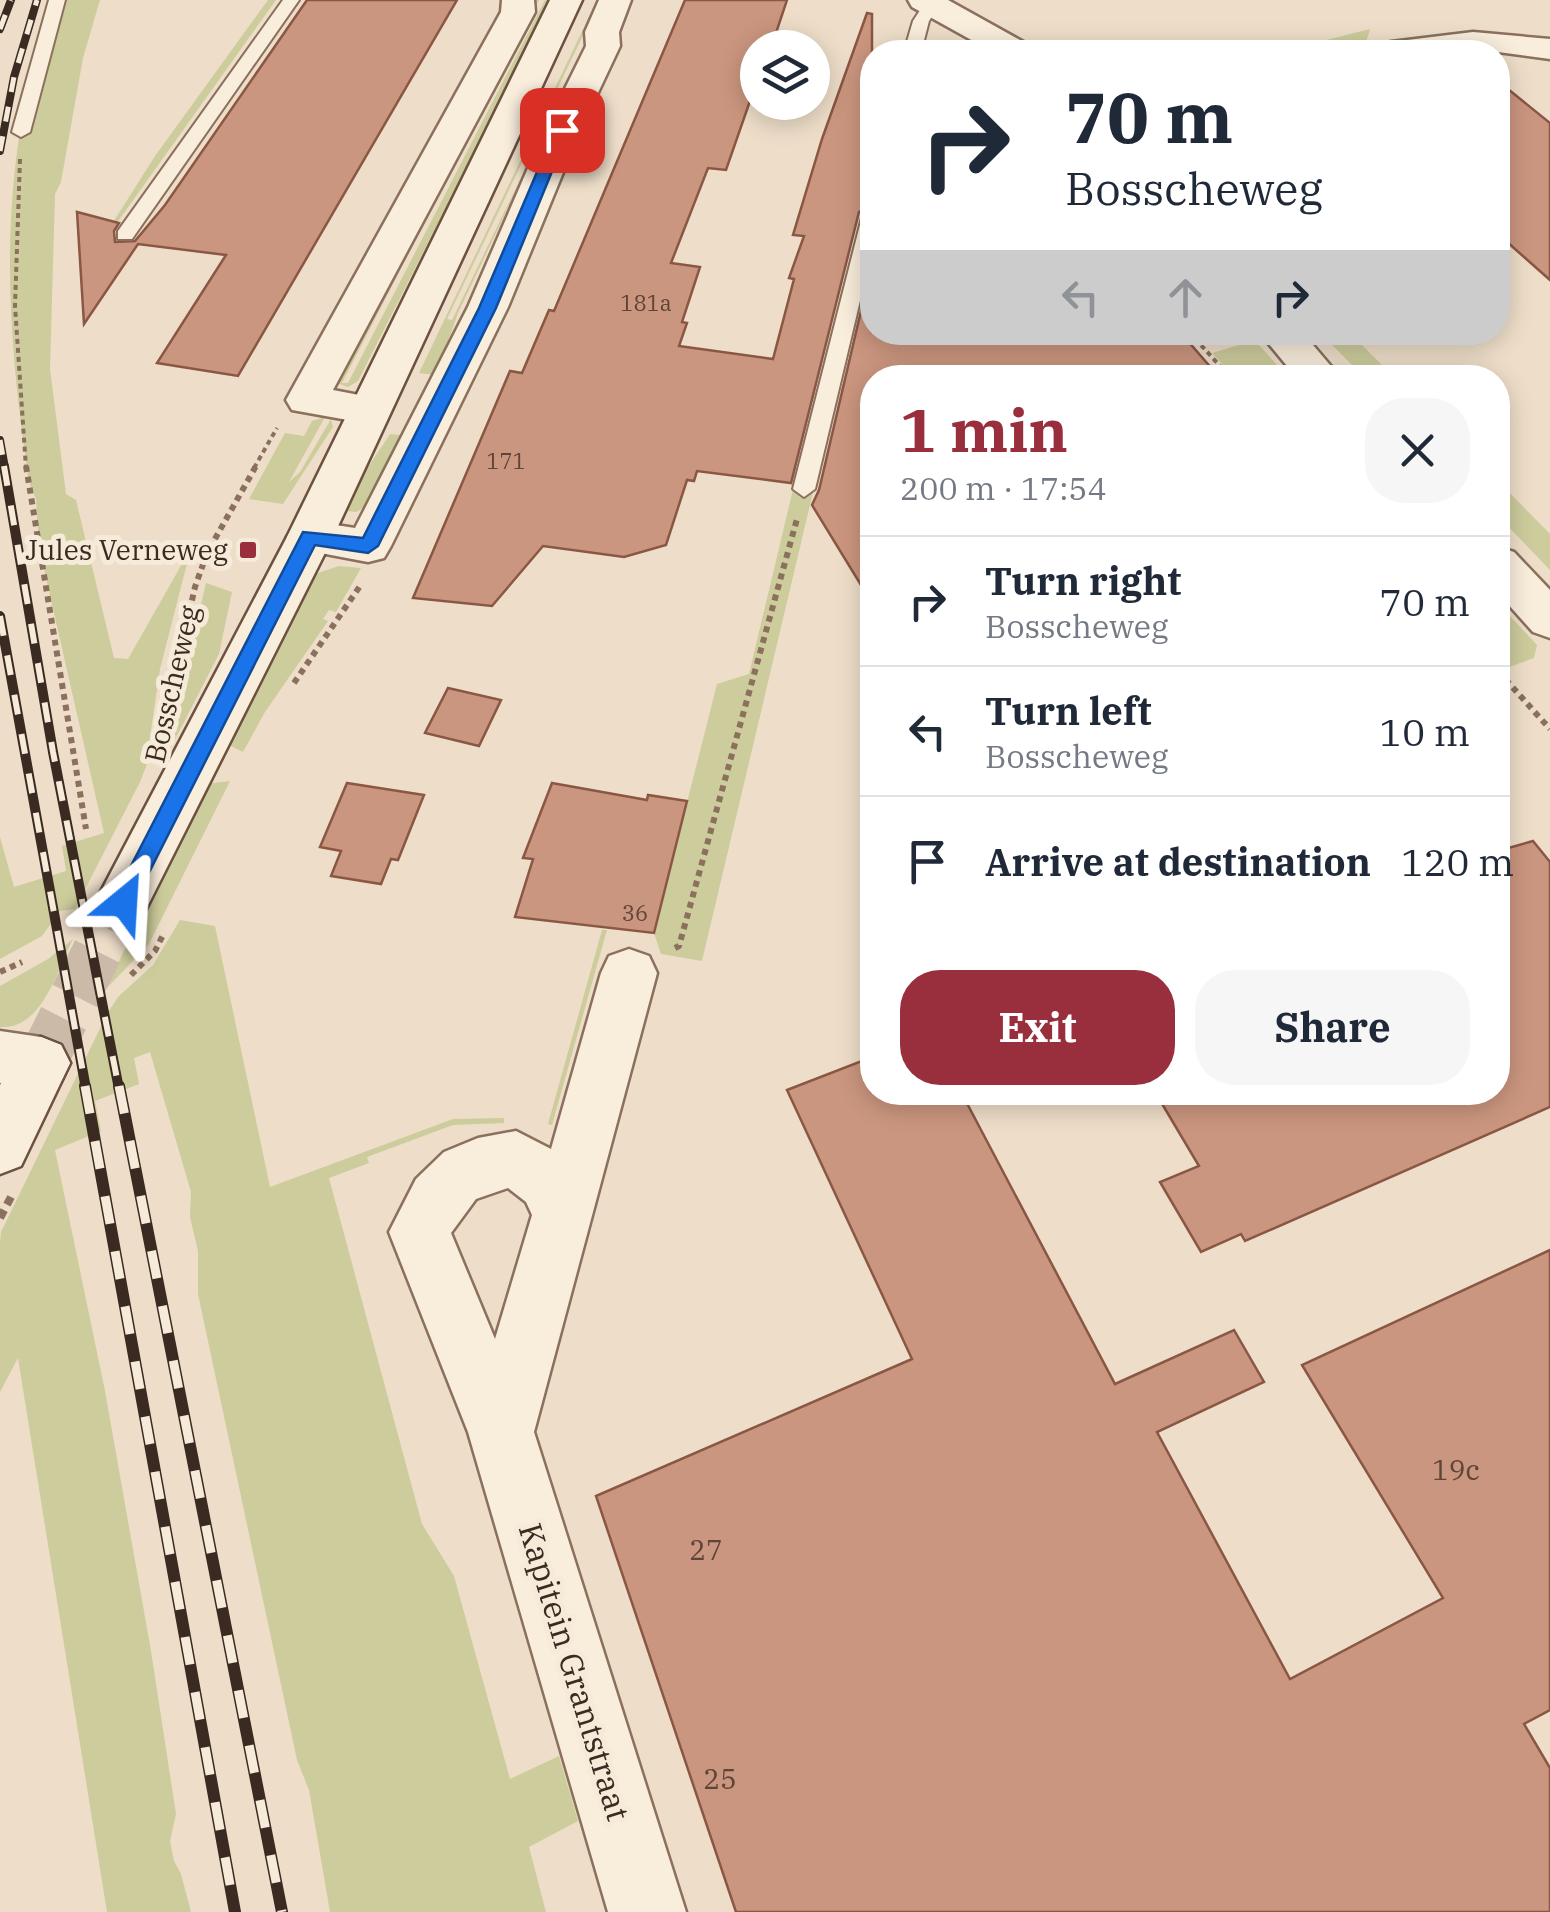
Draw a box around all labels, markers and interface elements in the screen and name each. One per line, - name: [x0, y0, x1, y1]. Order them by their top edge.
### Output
- map controls: [740, 30, 830, 120]
- button: layers: [740, 30, 830, 120]
- text: 70 m: [1065, 71, 1233, 162]
- icon: right: [900, 80, 1030, 210]
- pin: [520, 88, 605, 173]
- icon: arrive: [535, 103, 590, 158]
- text: Bosscheweg: [1065, 159, 1323, 217]
- icon: left: [1053, 270, 1108, 325]
- icon: ahead: [1158, 270, 1213, 325]
- icon: right: [1263, 270, 1318, 325]
- house number: 181a: [620, 288, 672, 317]
- text: 1 min: [900, 390, 1068, 469]
- button: close: [1365, 398, 1470, 503]
- house number: 171: [486, 446, 526, 475]
- text: 200 m · 17:54: [900, 467, 1107, 509]
- place label: Jules Verneweg: [25, 531, 228, 568]
- marker: Jules Verneweg: [237, 539, 259, 561]
- text: Turn right: [985, 556, 1181, 605]
- icon: right: [900, 574, 955, 629]
- text: 70 m: [1379, 577, 1470, 626]
- street label: Bosscheweg: [135, 602, 208, 766]
- text: Bosscheweg: [985, 605, 1168, 647]
- text: Turn left: [985, 686, 1152, 735]
- icon: left: [900, 704, 955, 759]
- text: 10 m: [1379, 707, 1470, 756]
- text: Bosscheweg: [985, 735, 1168, 777]
- icon: arrive: [900, 834, 955, 889]
- text: Arrive at destination: [985, 837, 1371, 886]
- text: 120 m: [1401, 837, 1514, 886]
- position arrow: [72, 850, 176, 954]
- house number: 36: [622, 898, 648, 927]
- button: Exit: [900, 970, 1175, 1085]
- button: Share: [1195, 970, 1470, 1085]
- house number: 19c: [1432, 1451, 1480, 1488]
- street label: Kapitein Grantstraat: [510, 1518, 640, 1826]
- house number: 27: [689, 1531, 723, 1568]
- house number: 25: [703, 1760, 737, 1797]

